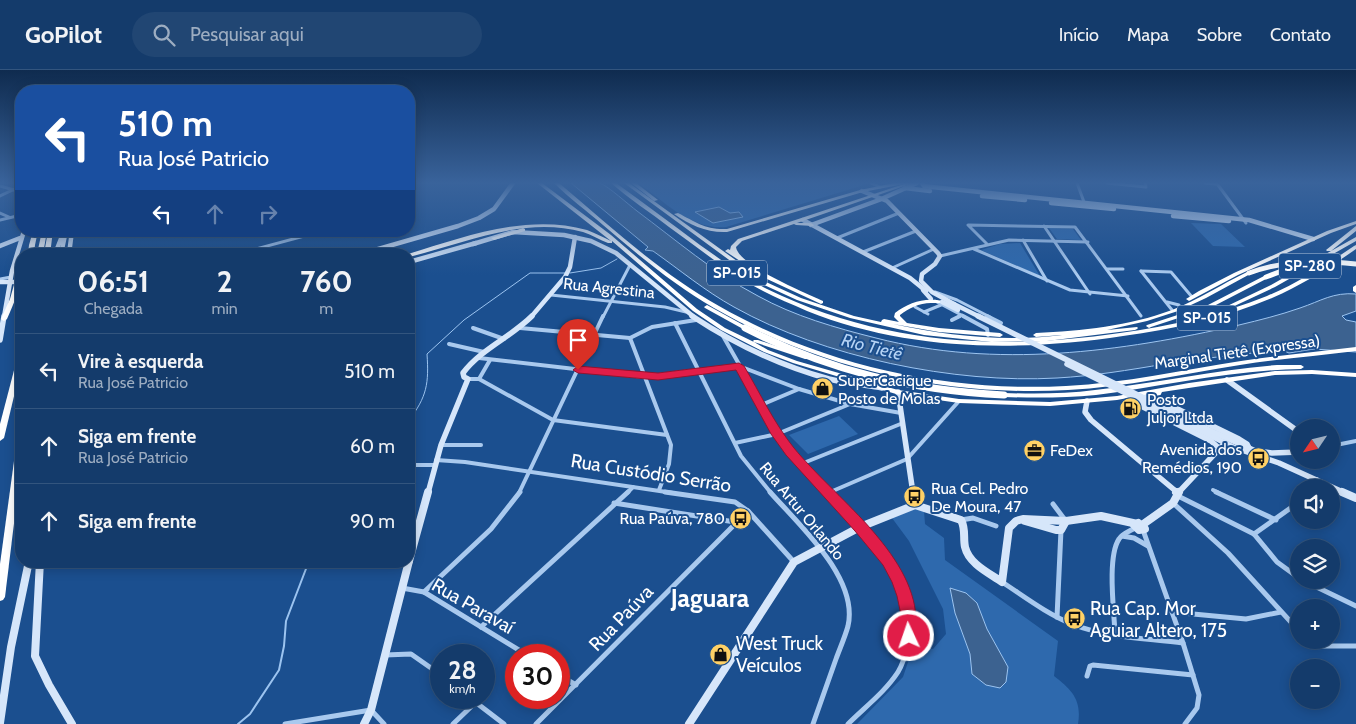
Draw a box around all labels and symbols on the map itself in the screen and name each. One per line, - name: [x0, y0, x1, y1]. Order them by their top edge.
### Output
- road number: SP-280: [1279, 254, 1341, 278]
- road number: SP-015: [707, 260, 767, 286]
- street label: Rua Agrestina: [562, 274, 656, 302]
- road number: SP-015: [1177, 306, 1237, 330]
- pin: [557, 319, 599, 370]
- water label: Rio Tietê: [839, 329, 905, 365]
- street label: Marginal Tietê (Expressa): [1153, 331, 1321, 373]
- place label: SuperCacique Posto de Molas: [838, 371, 941, 408]
- shop icon: SuperCacique Posto de Molas: [810, 377, 834, 401]
- place label: Posto Juljor Ltda: [1146, 390, 1214, 427]
- fuel station icon: Posto Juljor Ltda: [1119, 396, 1143, 420]
- north arrow: [1290, 419, 1340, 469]
- office icon: FeDex: [1022, 438, 1046, 462]
- place label: Avenida dos Remédios, 190: [1142, 440, 1242, 477]
- place label: FeDex: [1050, 441, 1093, 460]
- bus stop icon: Avenida dos Remédios, 190: [1246, 446, 1270, 470]
- street label: Rua Custódio Serrão: [569, 449, 733, 497]
- street label: Rua Artur Orlando: [756, 458, 849, 564]
- place label: Rua Cel. Pedro De Moura, 47: [931, 479, 1029, 516]
- bus stop icon: Rua Cel. Pedro De Moura, 47: [903, 485, 927, 509]
- bus stop icon: Rua Paúva, 780: [729, 506, 753, 530]
- place label: Rua Paúva, 780: [619, 509, 725, 528]
- street label: Rua Paravaí: [428, 573, 518, 639]
- street label: Rua Paúva: [584, 580, 658, 656]
- district label: Jaguara: [670, 583, 750, 613]
- place label: Rua Cap. Mor Aguiar Altero, 175: [1090, 597, 1227, 642]
- bus stop icon: Rua Cap. Mor Aguiar Altero, 175: [1062, 607, 1086, 631]
- position arrow: [882, 609, 934, 661]
- place label: West Truck Veículos: [736, 632, 824, 677]
- shop icon: West Truck Veículos: [708, 642, 732, 666]
- speed limit sign: 30: [505, 644, 570, 709]

